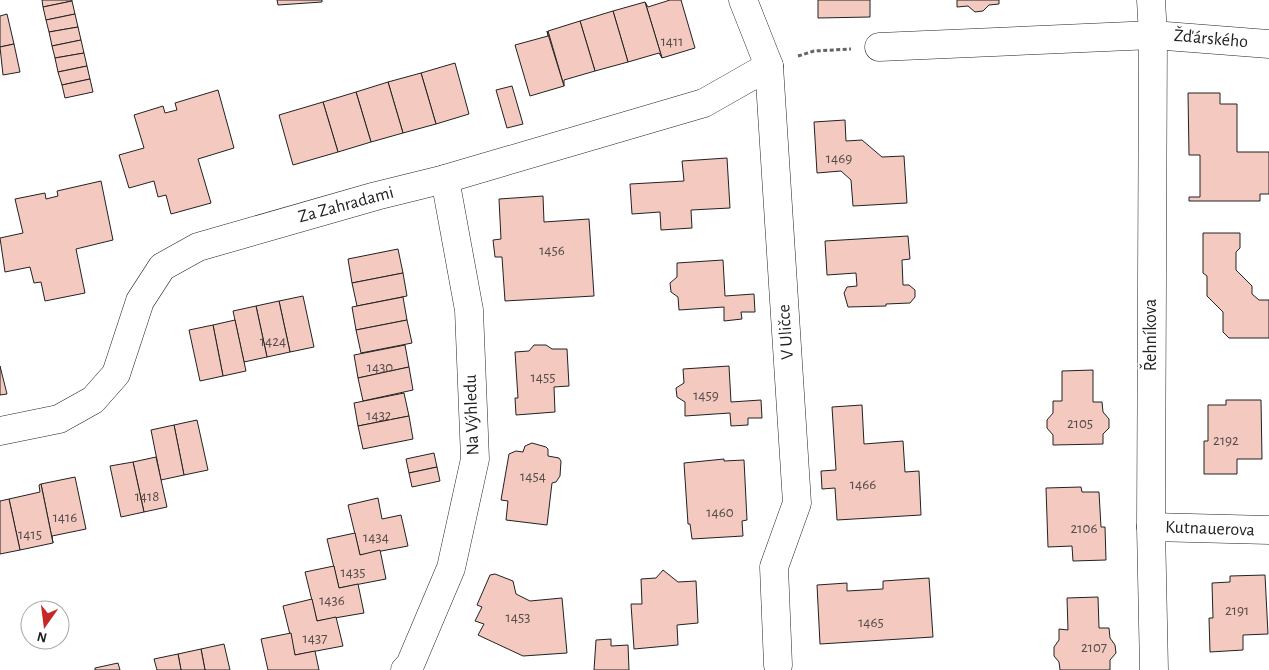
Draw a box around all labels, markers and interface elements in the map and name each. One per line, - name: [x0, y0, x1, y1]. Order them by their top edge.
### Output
- street label: Žďárského: [1173, 24, 1249, 51]
- house number: 1411: [661, 34, 683, 49]
- house number: 1469: [826, 151, 852, 166]
- street label: Za Zahradami: [296, 184, 396, 226]
- house number: 1456: [539, 243, 565, 258]
- street label: Řehníkova: [1139, 299, 1160, 371]
- street label: V Uličce: [775, 304, 797, 360]
- house number: 1424: [260, 334, 286, 349]
- house number: 1430: [367, 360, 393, 375]
- house number: 1455: [531, 370, 555, 385]
- street label: Na Výhledu: [462, 374, 482, 456]
- house number: 1459: [693, 388, 719, 403]
- house number: 1432: [366, 408, 392, 423]
- house number: 2105: [1067, 416, 1093, 431]
- house number: 2192: [1213, 433, 1239, 448]
- house number: 1454: [520, 469, 546, 484]
- house number: 1466: [850, 477, 876, 492]
- house number: 1418: [135, 489, 159, 504]
- house number: 1460: [706, 505, 734, 520]
- house number: 1416: [53, 510, 77, 525]
- street label: Kutnauerova: [1165, 518, 1255, 540]
- house number: 2106: [1071, 521, 1097, 536]
- house number: 1415: [18, 527, 42, 542]
- house number: 1434: [363, 530, 389, 545]
- house number: 1435: [341, 565, 365, 580]
- house number: 1436: [319, 593, 345, 608]
- north arrow: [20, 600, 70, 650]
- house number: 2191: [1225, 603, 1249, 618]
- house number: 1453: [506, 610, 530, 625]
- house number: 1465: [858, 615, 884, 630]
- text: N: [36, 629, 49, 645]
- house number: 1437: [303, 631, 327, 646]
- house number: 2107: [1081, 640, 1107, 655]

